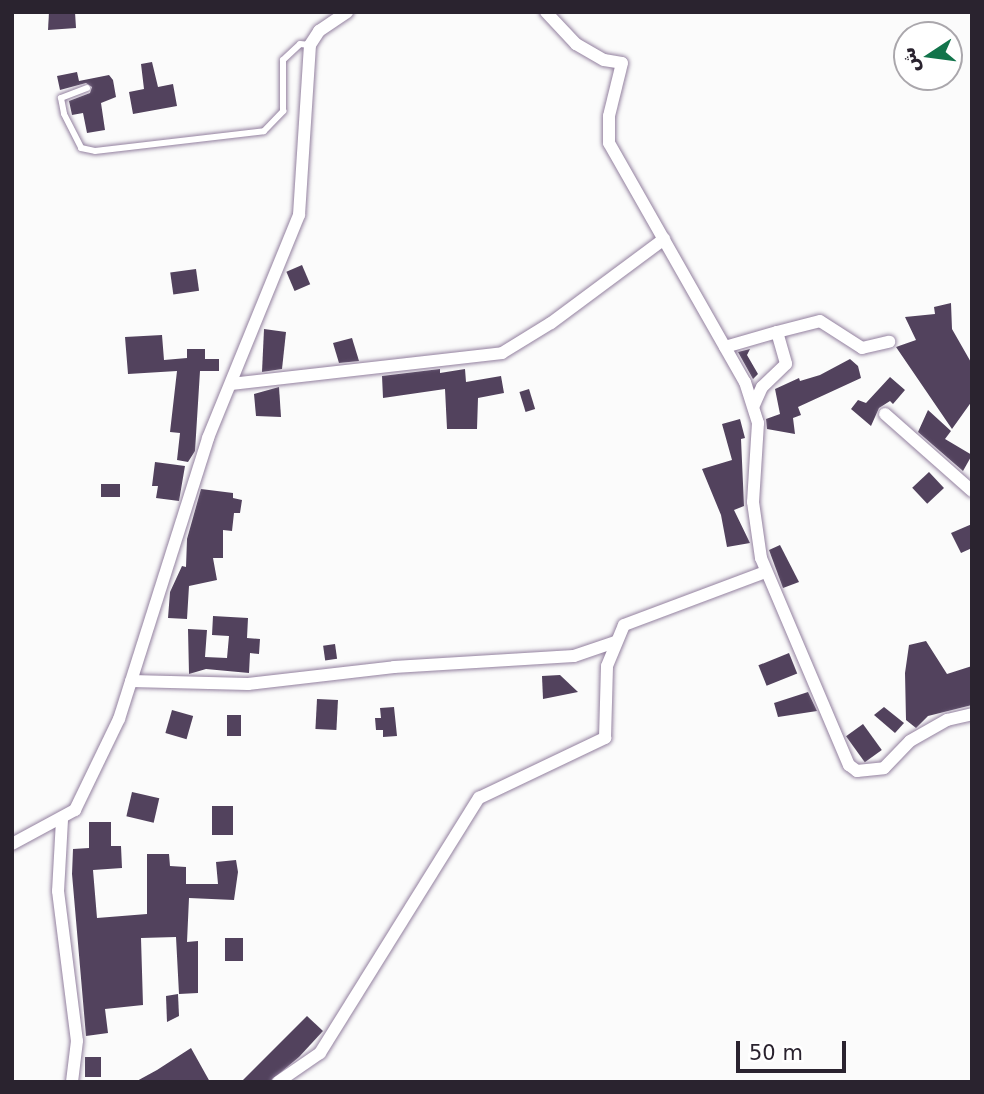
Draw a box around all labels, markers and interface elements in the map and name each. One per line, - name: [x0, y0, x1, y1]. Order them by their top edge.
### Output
- north arrow: [893, 21, 963, 91]
- text: ش: [896, 45, 923, 76]
- scale bar: [739, 1028, 849, 1072]
- text: 50 m: [749, 1041, 803, 1065]

